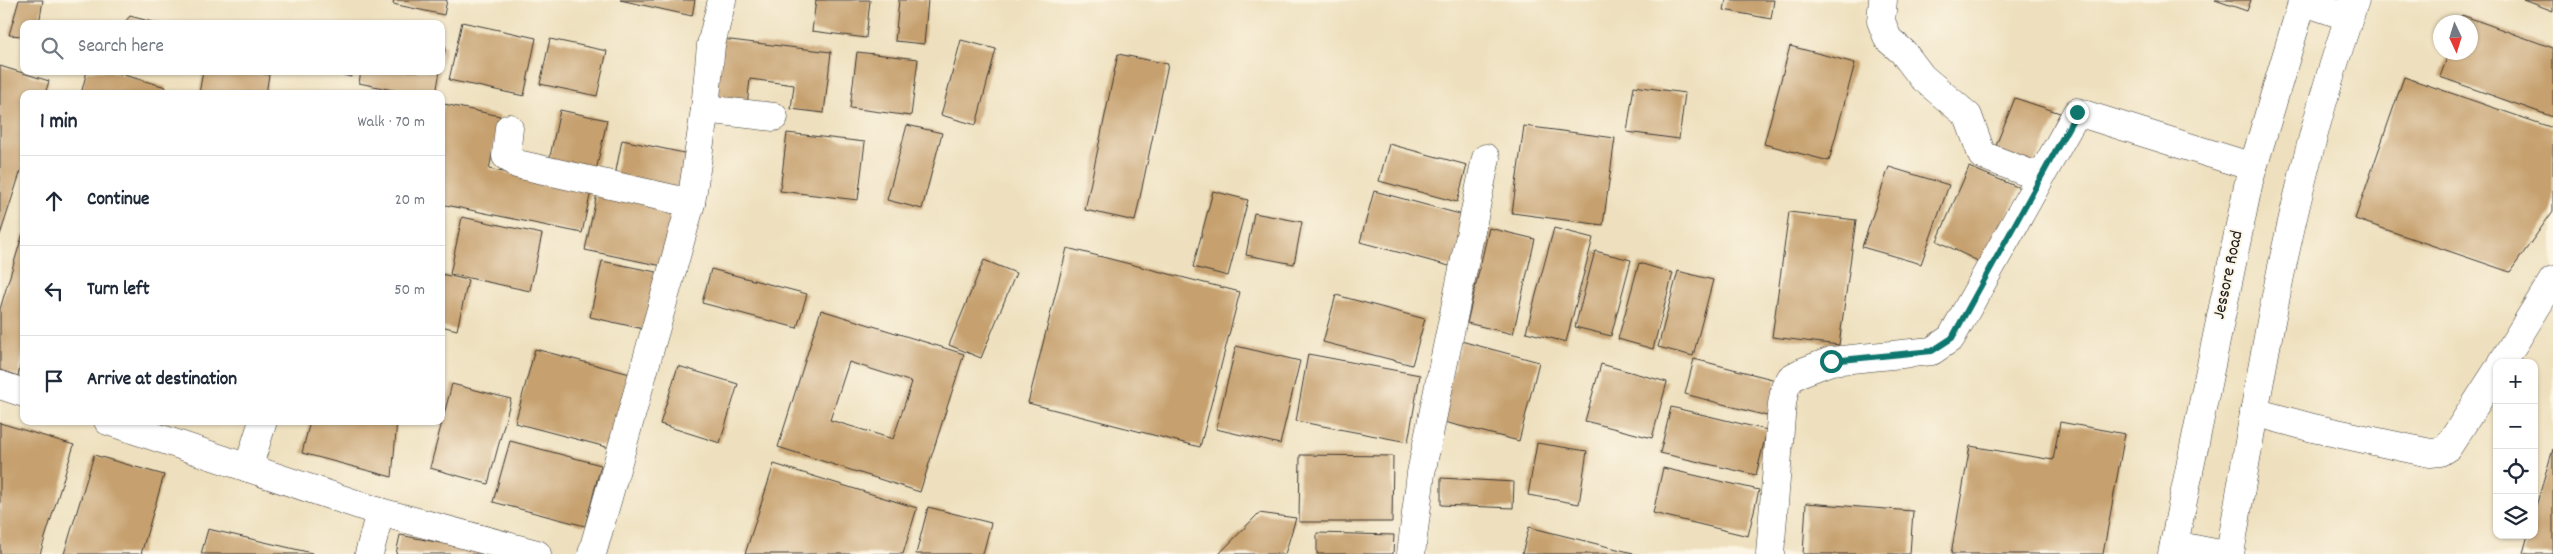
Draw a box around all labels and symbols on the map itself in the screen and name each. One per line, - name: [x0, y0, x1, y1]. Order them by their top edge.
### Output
- north arrow: [2433, 15, 2478, 60]
- route end: [2066, 101, 2089, 124]
- street label: Jessore Road: [2207, 228, 2251, 322]
- route start: [1820, 350, 1843, 373]

